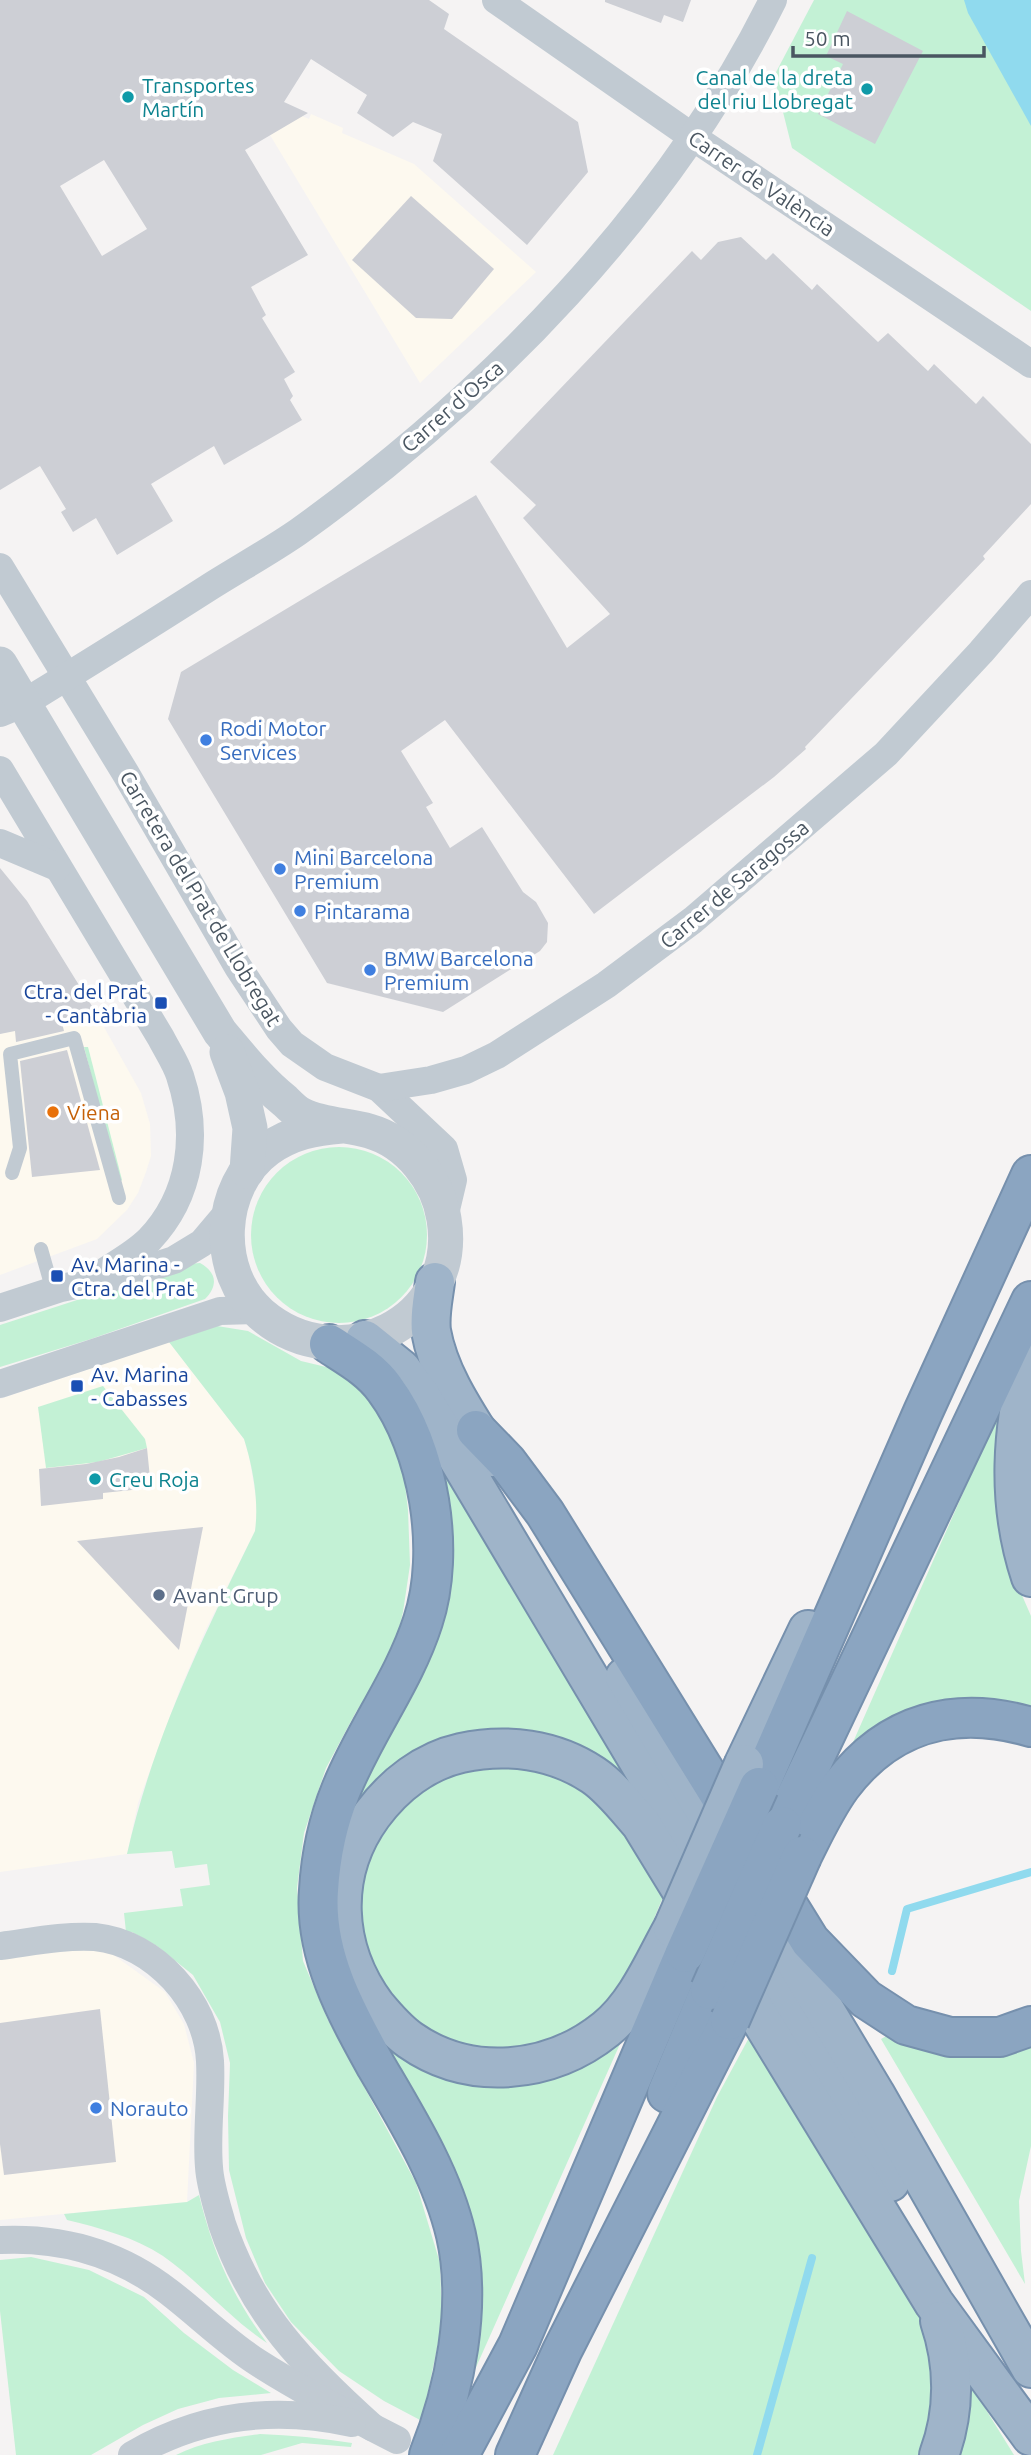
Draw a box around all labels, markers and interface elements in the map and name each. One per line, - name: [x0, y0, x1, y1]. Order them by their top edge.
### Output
- scale bar: [793, 14, 984, 58]
- text: 50 m: [804, 26, 851, 50]
- place label: Canal de la dreta del riu Llobregat: [696, 65, 853, 113]
- place label: Transportes Martín: [142, 73, 254, 121]
- marker: Canal de la dreta del riu Llobregat: [859, 81, 875, 97]
- marker: Transportes Martín: [120, 89, 136, 105]
- street label: Carrer de València: [684, 125, 840, 241]
- street label: Carrer d'Osca: [396, 355, 508, 457]
- place label: Rodi Motor Services: [220, 716, 327, 764]
- marker: Rodi Motor Services: [198, 732, 214, 748]
- street label: Carretera del Prat de Llobregat: [115, 766, 287, 1030]
- street label: Carrer de Saragossa: [655, 815, 813, 953]
- place label: Mini Barcelona Premium: [294, 845, 433, 893]
- marker: Mini Barcelona Premium: [272, 861, 288, 877]
- place label: Pintarama: [314, 899, 410, 923]
- marker: Pintarama: [292, 903, 308, 919]
- place label: BMW Barcelona Premium: [384, 946, 534, 994]
- marker: BMW Barcelona Premium: [362, 962, 378, 978]
- place label: Ctra. del Prat - Cantàbria: [23, 979, 147, 1027]
- marker: Ctra. del Prat - Cantàbria: [153, 995, 169, 1011]
- place label: Viena: [67, 1100, 121, 1124]
- marker: Viena: [45, 1104, 61, 1120]
- place label: Av. Marina - Ctra. del Prat: [71, 1252, 195, 1300]
- marker: Av. Marina - Ctra. del Prat: [49, 1268, 65, 1284]
- place label: Av. Marina - Cabasses: [91, 1362, 189, 1410]
- marker: Av. Marina - Cabasses: [69, 1378, 85, 1394]
- place label: Creu Roja: [109, 1467, 199, 1491]
- marker: Creu Roja: [87, 1471, 103, 1487]
- place label: Avant Grup: [173, 1583, 279, 1607]
- marker: Avant Grup: [151, 1587, 167, 1603]
- place label: Norauto: [110, 2096, 189, 2120]
- marker: Norauto: [88, 2100, 104, 2116]

